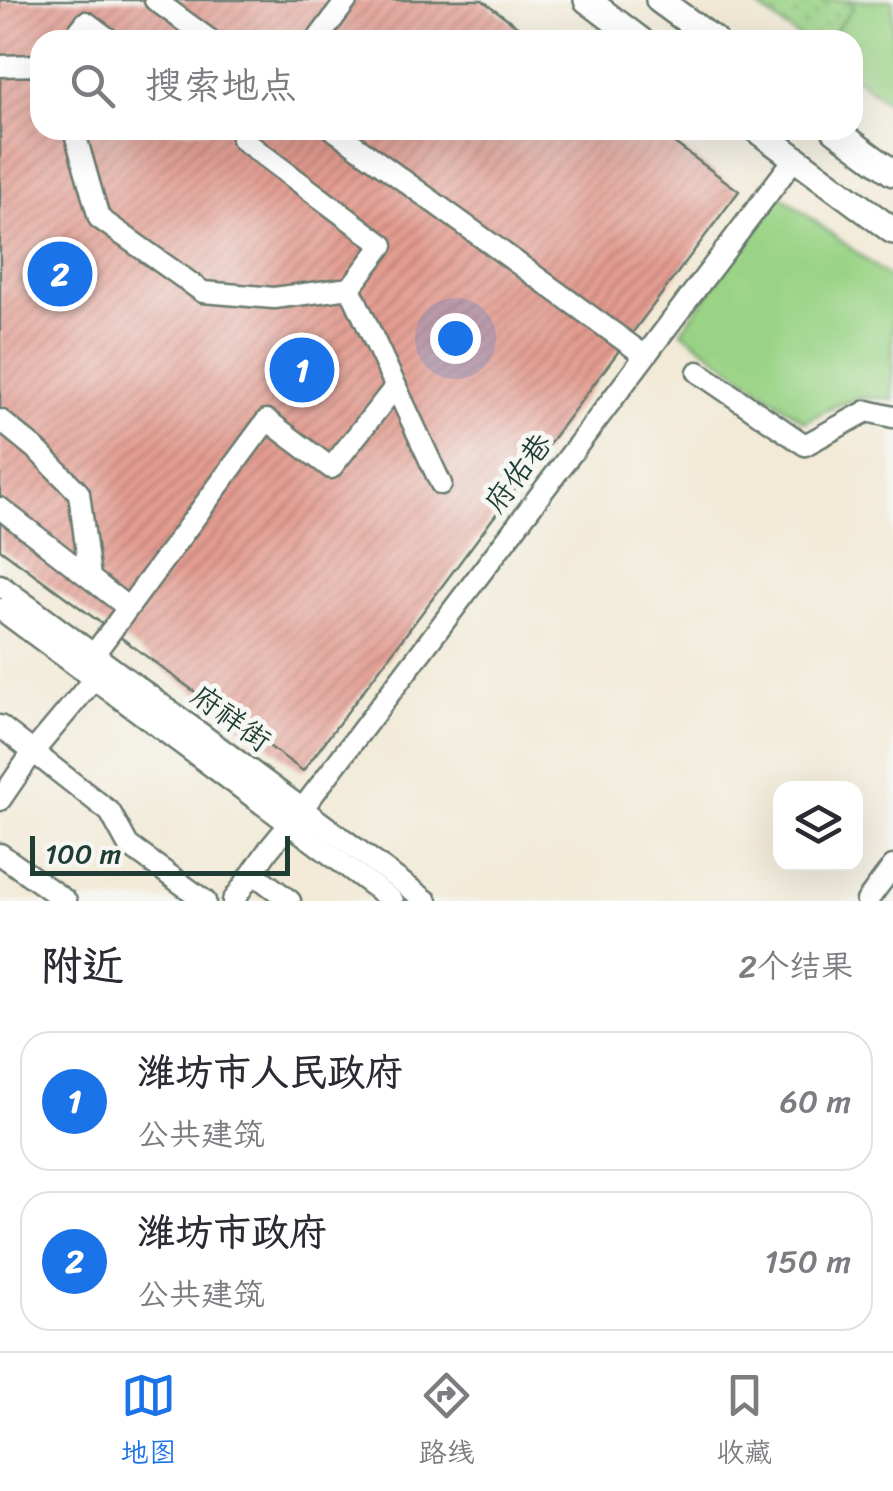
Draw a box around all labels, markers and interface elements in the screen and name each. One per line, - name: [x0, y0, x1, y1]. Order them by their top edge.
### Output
- search box: [30, 30, 863, 140]
- text: 搜索地点: [145, 52, 297, 119]
- icon: search: [65, 58, 120, 113]
- pin: 2: [28, 236, 92, 312]
- your location: [430, 313, 481, 364]
- pin: 1: [270, 332, 334, 408]
- street label: 府佑巷: [469, 421, 567, 525]
- street label: 府祥街: [179, 670, 283, 766]
- map controls: [773, 781, 863, 871]
- button: layers: [773, 781, 863, 871]
- text: 100 m: [45, 829, 121, 878]
- scale bar: [30, 831, 290, 876]
- text: 附近: [40, 929, 124, 1003]
- text: 2个结果: [739, 938, 853, 995]
- text: 潍坊市人民政府: [137, 1039, 403, 1106]
- text: 1: [68, 1073, 81, 1130]
- text: 60 m: [780, 1073, 851, 1130]
- text: 公共建筑: [137, 1106, 265, 1163]
- text: 潍坊市政府: [137, 1199, 327, 1266]
- text: 2: [65, 1233, 84, 1290]
- text: 150 m: [765, 1233, 851, 1290]
- text: 公共建筑: [137, 1266, 265, 1323]
- tab: 地图: [121, 1368, 177, 1477]
- tab: 路线: [418, 1368, 474, 1477]
- tab: 收藏: [716, 1368, 772, 1477]

